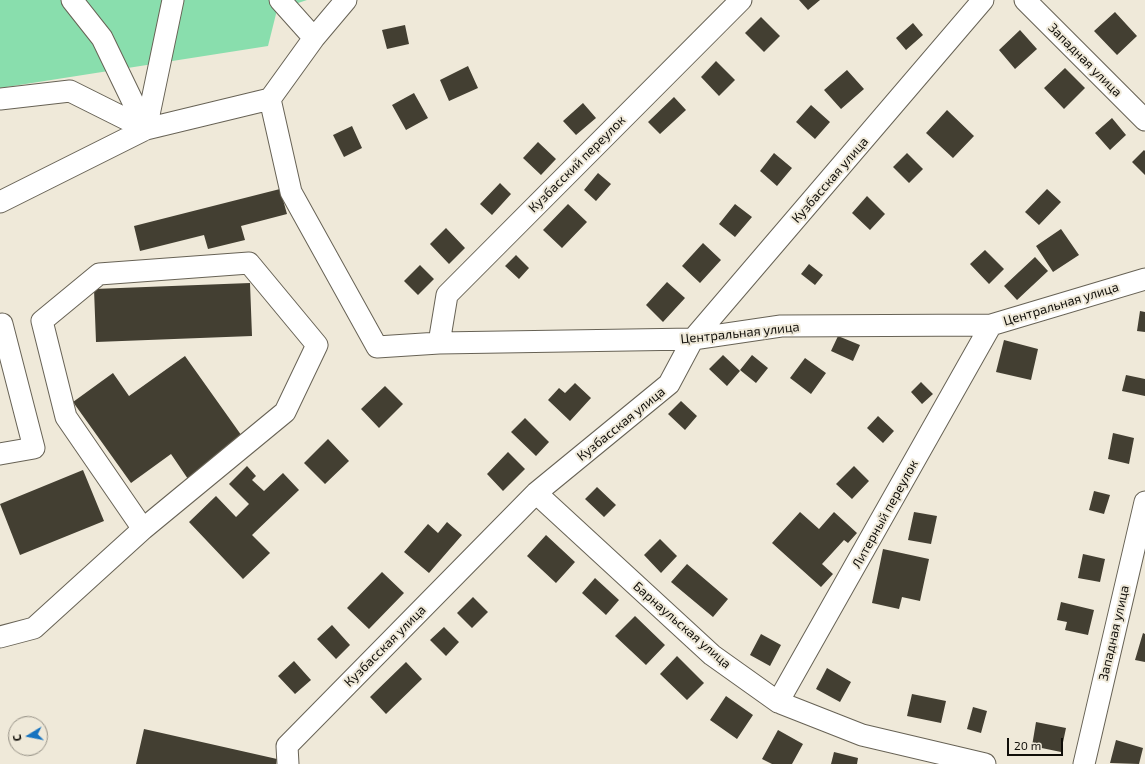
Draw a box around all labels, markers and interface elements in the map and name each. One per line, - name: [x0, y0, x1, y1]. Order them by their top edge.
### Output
- street label: Западная улица: [1045, 20, 1125, 100]
- street label: Кузбасский переулок: [525, 112, 629, 216]
- street label: Кузбасская улица: [788, 134, 872, 226]
- street label: Центральная улица: [1001, 279, 1121, 329]
- street label: Центральная улица: [680, 319, 800, 347]
- street label: Кузбасская улица: [574, 384, 668, 464]
- street label: Литерный переулок: [849, 457, 921, 571]
- street label: Барнаульская улица: [630, 578, 734, 672]
- street label: Западная улица: [1095, 584, 1133, 682]
- street label: Кузбасская улица: [341, 602, 429, 690]
- north arrow: [8, 716, 48, 756]
- scale bar: [1009, 730, 1065, 756]
- text: С: [10, 734, 24, 742]
- text: 20 m: [1014, 738, 1041, 752]

